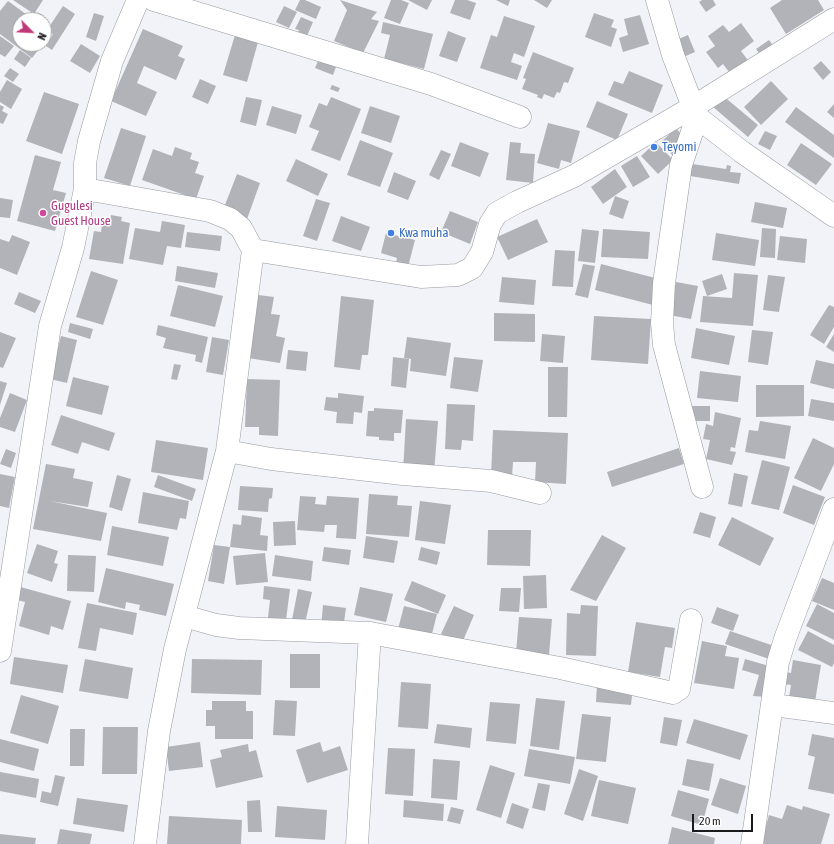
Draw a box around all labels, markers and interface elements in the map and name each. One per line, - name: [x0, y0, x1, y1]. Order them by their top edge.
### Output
- north arrow: [12, 12, 52, 52]
- text: N: [35, 31, 49, 42]
- place label: Teyomi: [662, 139, 696, 155]
- marker: Teyomi: [649, 142, 659, 152]
- place label: Gugulesi Guest House: [51, 198, 111, 229]
- marker: Gugulesi Guest House: [38, 208, 48, 218]
- place label: Kwa muha: [399, 225, 448, 241]
- marker: Kwa muha: [386, 228, 396, 238]
- scale bar: [694, 806, 755, 832]
- text: 20 m: [699, 814, 721, 828]

